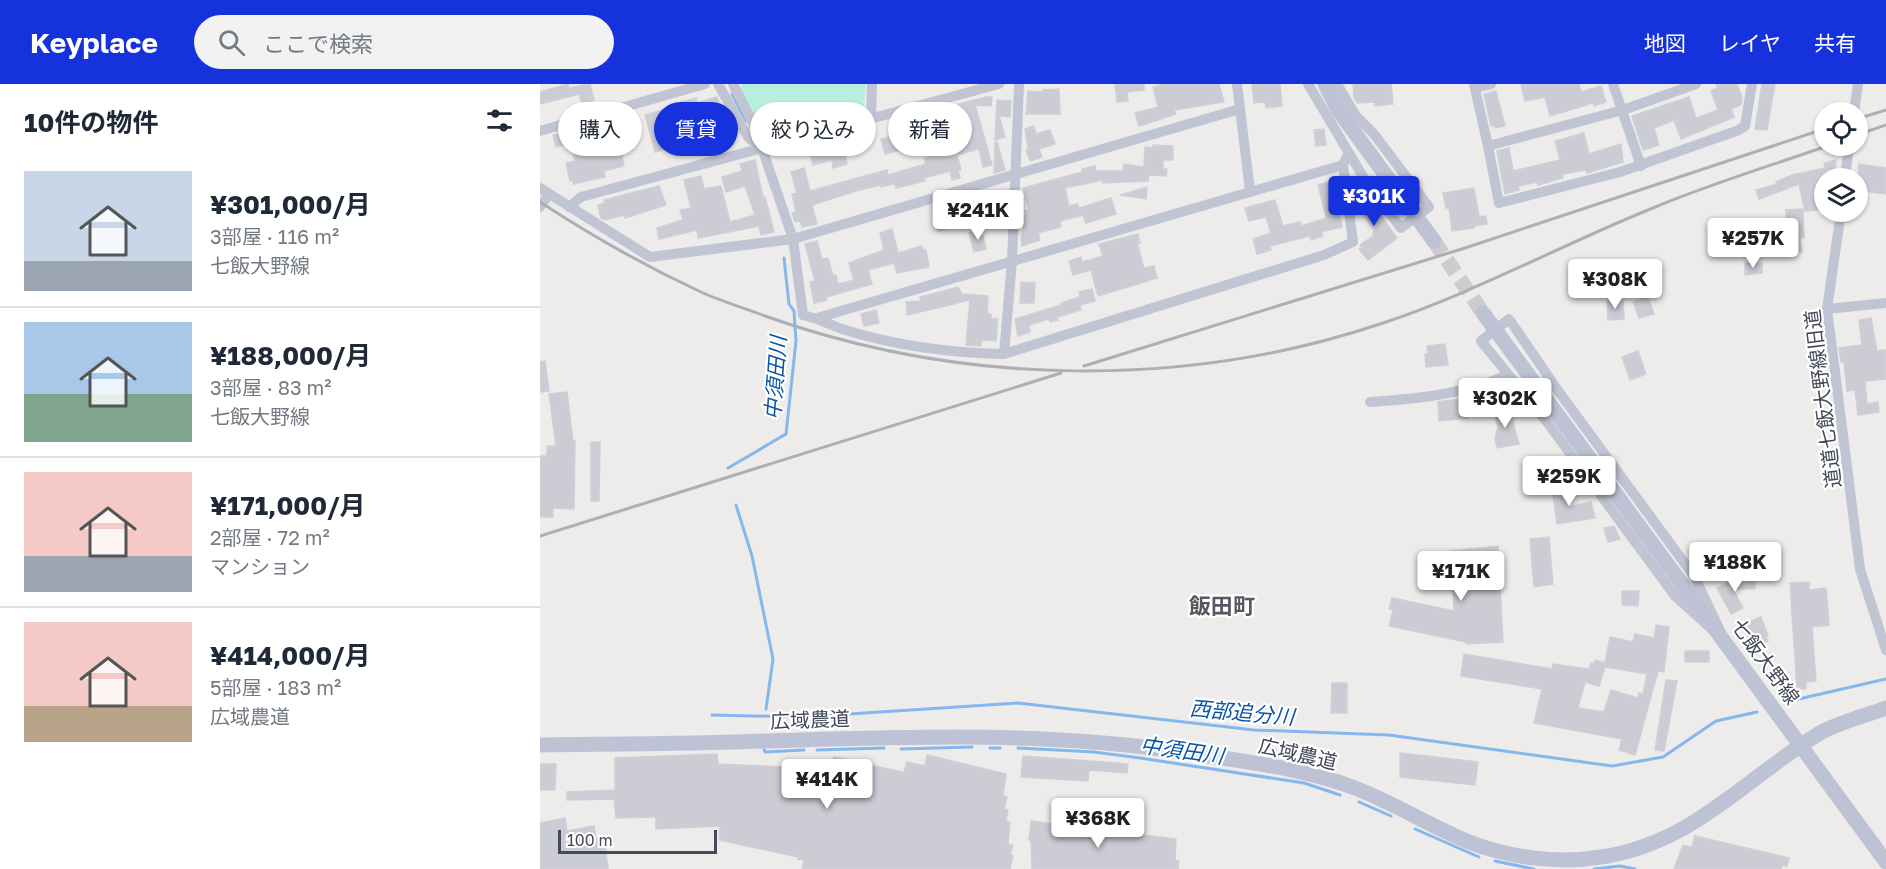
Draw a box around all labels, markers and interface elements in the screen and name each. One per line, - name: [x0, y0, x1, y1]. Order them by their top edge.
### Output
- search box: [194, 15, 614, 69]
- text: Keyplace: [30, 26, 158, 59]
- icon: search: [215, 26, 248, 59]
- text: ここで検索: [263, 30, 373, 57]
- text: 地図: [1644, 30, 1686, 56]
- text: レイヤ: [1719, 30, 1781, 56]
- text: 共有: [1814, 30, 1856, 56]
- chip: 購入: [558, 102, 642, 156]
- chip: 賃貸: [654, 102, 738, 156]
- chip: 絞り込み: [750, 102, 876, 156]
- chip: 新着: [888, 102, 972, 156]
- map controls: [1814, 102, 1868, 222]
- button: locate: [1814, 102, 1868, 156]
- icon: filters: [483, 104, 516, 137]
- text: 10件の物件: [24, 107, 158, 138]
- button: layers: [1814, 168, 1868, 222]
- pin: ¥301K: [1332, 176, 1416, 227]
- text: ¥301K: [1342, 183, 1406, 207]
- text: ¥301,000/月: [210, 189, 371, 220]
- pin: ¥241K: [936, 190, 1020, 241]
- icon: home: [72, 195, 144, 267]
- text: ¥241K: [947, 197, 1009, 221]
- pin: ¥257K: [1711, 218, 1795, 269]
- text: 3部屋 · 116 m²: [210, 224, 339, 248]
- text: ¥257K: [1722, 225, 1785, 249]
- text: 七飯大野線: [210, 253, 310, 277]
- pin: ¥308K: [1573, 259, 1657, 310]
- text: ¥308K: [1582, 266, 1648, 290]
- street label: 道道七飯大野線旧道: [1799, 308, 1845, 490]
- water label: 中須田川: [759, 333, 791, 421]
- text: ¥188,000/月: [210, 340, 371, 371]
- icon: home: [72, 346, 144, 418]
- text: 3部屋 · 83 m²: [210, 375, 332, 399]
- pin: ¥302K: [1463, 378, 1547, 429]
- text: ¥302K: [1472, 385, 1538, 409]
- text: 七飯大野線: [210, 404, 310, 428]
- pin: ¥259K: [1527, 456, 1611, 507]
- text: ¥259K: [1537, 463, 1601, 487]
- text: ¥171,000/月: [210, 490, 366, 521]
- icon: home: [72, 496, 144, 568]
- text: 2部屋 · 72 m²: [210, 525, 330, 549]
- pin: ¥188K: [1693, 542, 1777, 593]
- text: ¥188K: [1703, 549, 1767, 573]
- pin: ¥171K: [1419, 551, 1503, 602]
- text: マンション: [210, 554, 310, 578]
- text: ¥171K: [1431, 558, 1491, 582]
- district label: 飯田町: [1188, 592, 1255, 619]
- street label: 七飯大野線: [1727, 613, 1805, 709]
- text: ¥414,000/月: [210, 640, 371, 671]
- icon: home: [72, 646, 144, 718]
- text: 5部屋 · 183 m²: [210, 675, 341, 699]
- water label: 西部追分川: [1189, 694, 1297, 730]
- text: 広域農道: [210, 704, 290, 728]
- street label: 広域農道: [770, 706, 850, 732]
- water label: 中須田川: [1139, 731, 1227, 769]
- street label: 広域農道: [1256, 732, 1340, 774]
- pin: ¥414K: [785, 759, 869, 810]
- text: ¥414K: [796, 766, 859, 790]
- pin: ¥368K: [1056, 798, 1140, 849]
- text: ¥368K: [1065, 805, 1131, 829]
- scale bar: [558, 827, 717, 854]
- text: 100 m: [567, 830, 613, 850]

